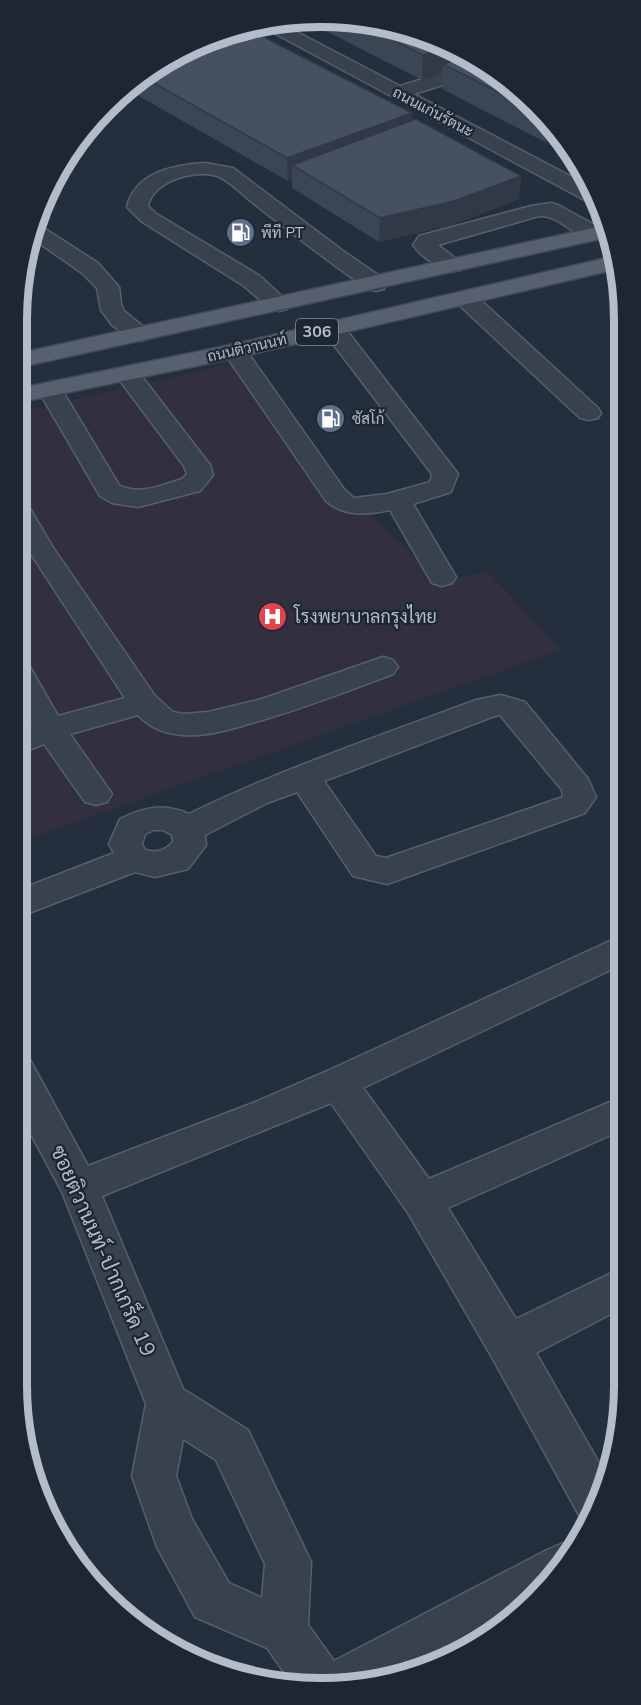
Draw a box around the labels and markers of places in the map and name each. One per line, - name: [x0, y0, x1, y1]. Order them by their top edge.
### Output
- fuel station icon: พีที PT: [224, 217, 256, 249]
- place label: พีที PT: [261, 223, 304, 243]
- fuel station icon: ซัสโก้: [315, 403, 347, 435]
- place label: ซัสโก้: [352, 409, 385, 429]
- hospital icon: โรงพยาบาลกรุงไทย: [257, 601, 289, 633]
- place label: โรงพยาบาลกรุงไทย: [293, 604, 437, 629]

